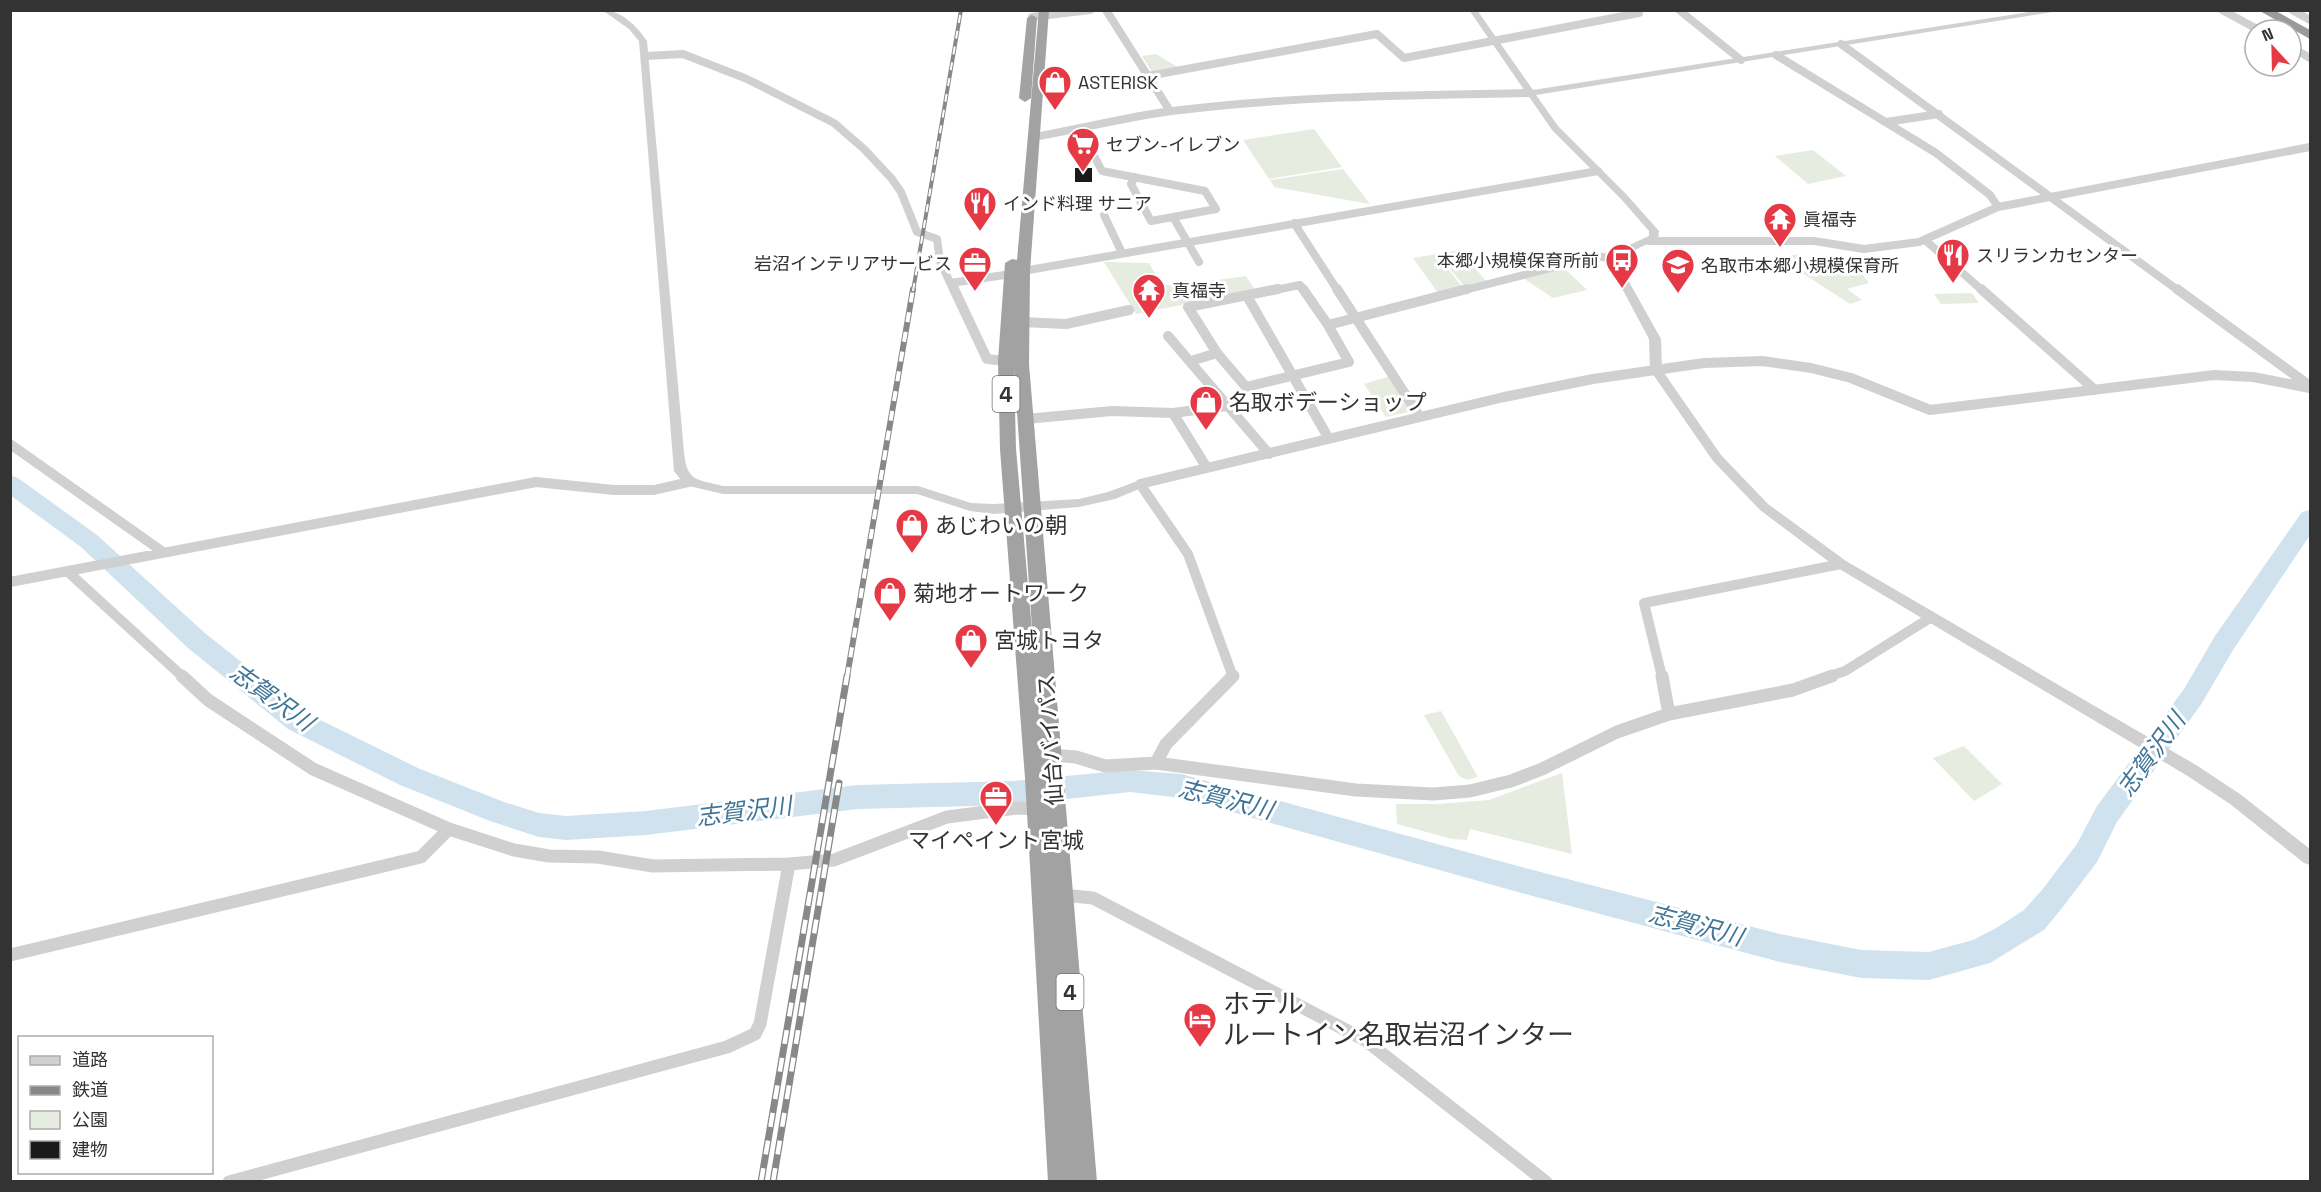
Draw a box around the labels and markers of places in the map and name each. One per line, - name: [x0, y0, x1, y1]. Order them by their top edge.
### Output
- shop icon: ASTERISK: [1037, 64, 1073, 111]
- place label: ASTERISK: [1078, 71, 1158, 94]
- supermarket icon: セブン-イレブン: [1065, 126, 1101, 173]
- place label: セブン-イレブン: [1106, 133, 1240, 156]
- restaurant icon: インド料理 サニア: [962, 185, 998, 232]
- place label: インド料理 サニア: [1003, 192, 1152, 215]
- temple icon: 眞福寺: [1762, 201, 1798, 248]
- place label: 眞福寺: [1803, 208, 1857, 231]
- restaurant icon: スリランカセンター: [1935, 237, 1971, 284]
- bus stop icon: 本郷小規模保育所前: [1604, 242, 1640, 289]
- place label: スリランカセンター: [1976, 244, 2138, 267]
- office icon: 岩沼インテリアサービス: [957, 245, 993, 292]
- school or university icon: 名取市本郷小規模保育所: [1660, 247, 1696, 294]
- place label: 本郷小規模保育所前: [1437, 249, 1599, 272]
- place label: 岩沼インテリアサービス: [754, 252, 952, 275]
- place label: 名取市本郷小規模保育所: [1701, 254, 1899, 277]
- temple icon: 真福寺: [1131, 272, 1167, 319]
- place label: 真福寺: [1172, 279, 1226, 302]
- shop icon: 名取ボデーショップ: [1188, 384, 1224, 431]
- place label: 名取ボデーショップ: [1229, 388, 1427, 416]
- shop icon: あじわいの朝: [894, 507, 930, 554]
- place label: あじわいの朝: [935, 511, 1067, 539]
- shop icon: 菊地オートワーク: [872, 575, 908, 622]
- place label: 菊地オートワーク: [913, 579, 1089, 607]
- shop icon: 宮城トヨタ: [953, 622, 989, 669]
- place label: 宮城トヨタ: [994, 626, 1104, 654]
- office icon: マイペイント宮城: [978, 779, 1014, 826]
- place label: マイペイント宮城: [908, 826, 1084, 854]
- place label: ホテル ルートイン名取岩沼インター: [1223, 986, 1574, 1052]
- hotel icon: ホテル ルートイン名取岩沼インター: [1182, 1001, 1218, 1048]

